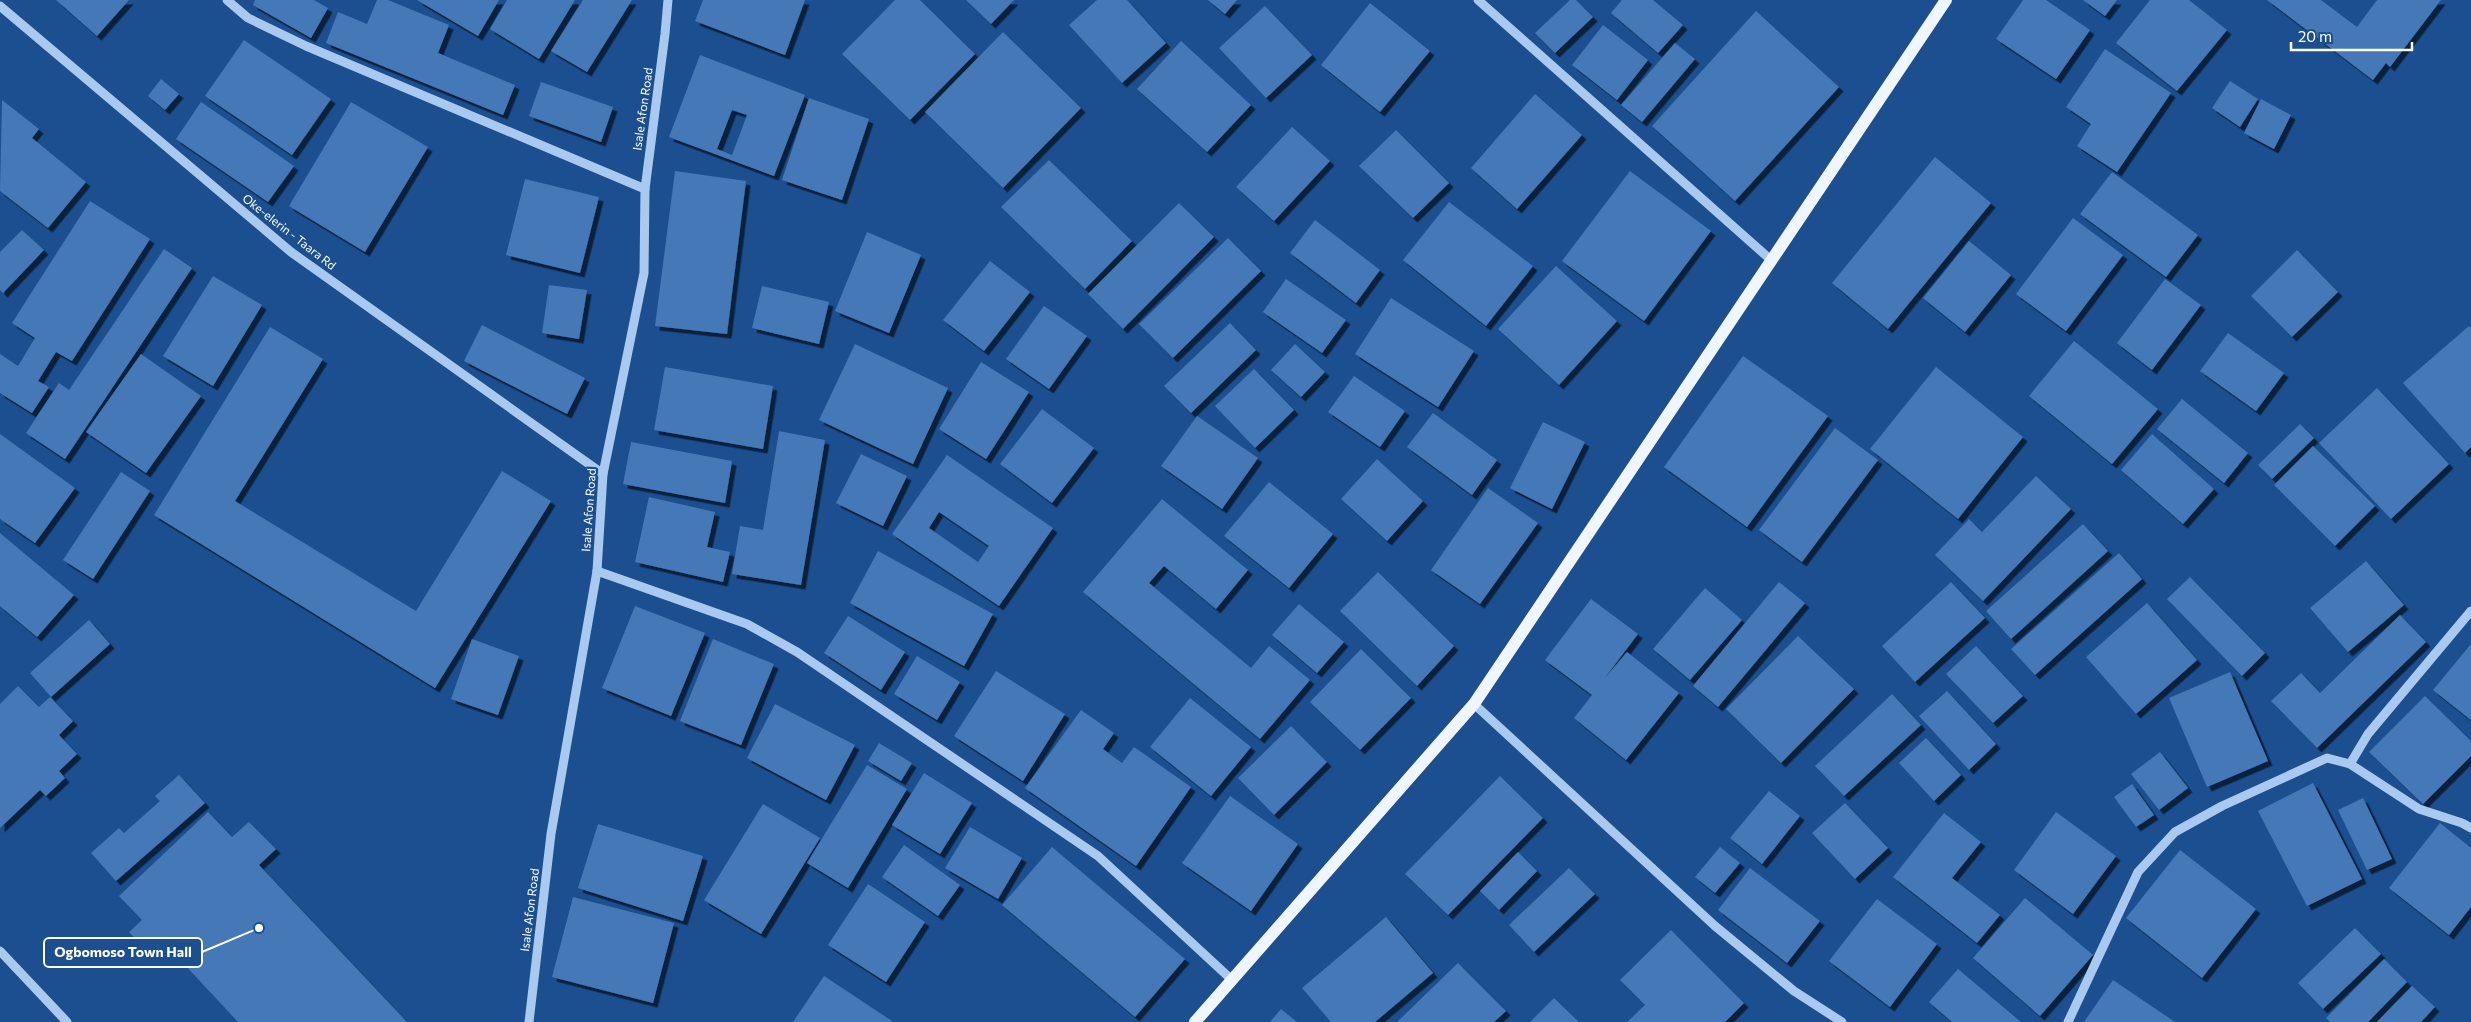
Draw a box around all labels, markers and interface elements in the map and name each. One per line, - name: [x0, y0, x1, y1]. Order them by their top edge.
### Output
- scale bar: [2291, 20, 2412, 52]
- text: 20 m: [2298, 27, 2332, 45]
- street label: Isale Afon Road: [629, 66, 655, 151]
- street label: Oke-elerin - Taara Rd: [240, 190, 339, 272]
- street label: Isale Afon Road: [578, 468, 598, 552]
- street label: Isale Afon Road: [517, 867, 541, 952]
- callout: Ogbomoso Town Hall: [44, 938, 202, 967]
- text: Ogbomoso Town Hall: [54, 943, 192, 960]

